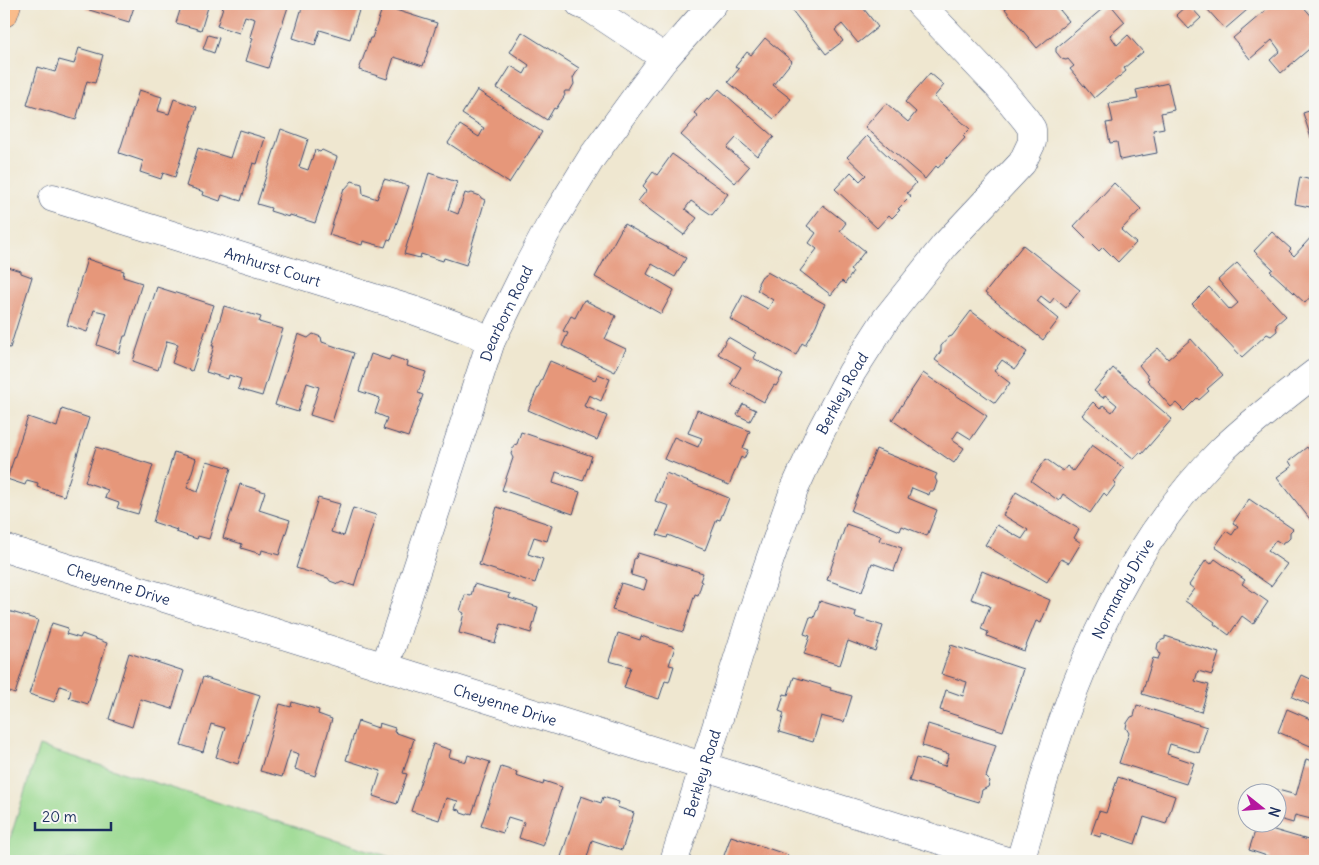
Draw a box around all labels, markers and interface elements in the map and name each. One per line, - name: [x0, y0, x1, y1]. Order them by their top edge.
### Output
- street label: Amhurst Court: [222, 242, 323, 290]
- street label: Dearborn Road: [476, 262, 536, 364]
- street label: Berkley Road: [812, 348, 872, 437]
- street label: Normandy Drive: [1087, 535, 1158, 642]
- street label: Cheyenne Drive: [64, 559, 173, 609]
- street label: Cheyenne Drive: [451, 679, 559, 730]
- street label: Berkley Road: [679, 727, 724, 819]
- north arrow: [1236, 782, 1286, 832]
- scale bar: [35, 800, 111, 832]
- text: N: [1264, 805, 1284, 819]
- text: 20 m: [42, 807, 77, 826]

